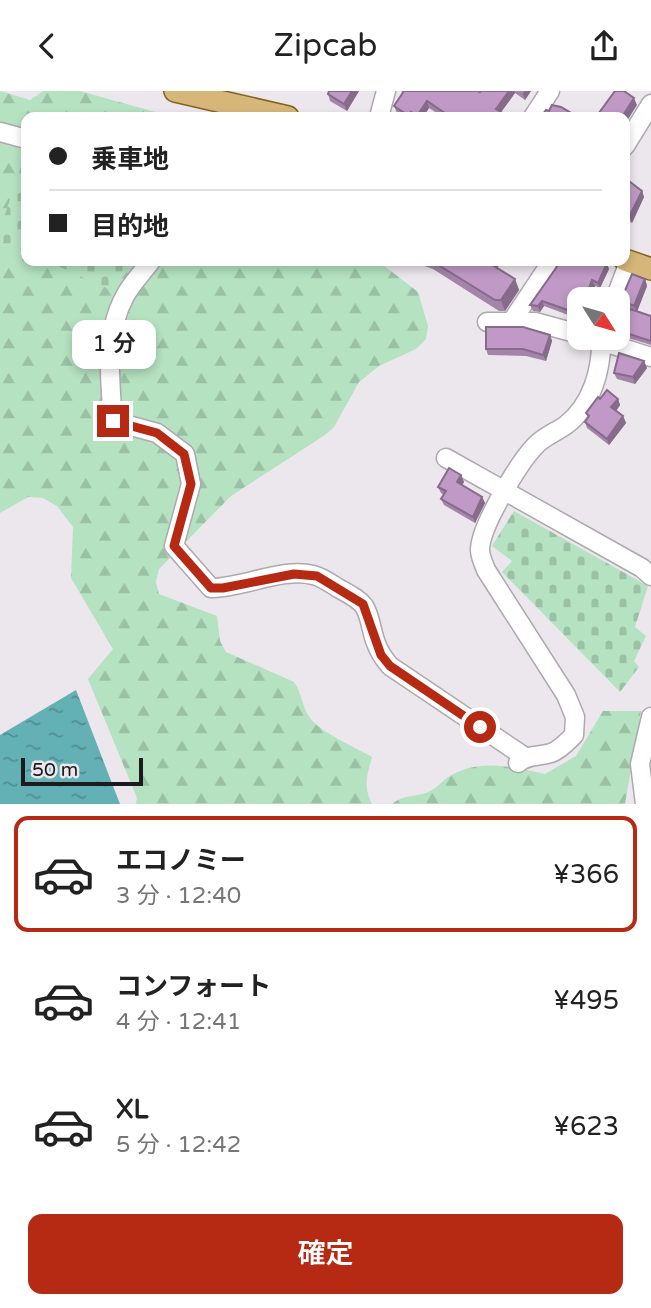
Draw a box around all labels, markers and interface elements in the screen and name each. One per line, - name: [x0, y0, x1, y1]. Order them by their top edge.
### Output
- icon: back: [28, 27, 66, 65]
- text: Zipcab: [274, 27, 377, 65]
- icon: share: [585, 27, 623, 65]
- text: 乗車地: [91, 144, 169, 175]
- text: 目的地: [91, 211, 169, 242]
- north arrow: [567, 287, 630, 350]
- map controls: [567, 287, 630, 350]
- callout: 1 分: [71, 320, 155, 369]
- text: 1 分: [92, 330, 136, 358]
- route end: [97, 405, 129, 437]
- route start: [464, 711, 496, 743]
- scale bar: [21, 755, 144, 787]
- text: 50 m: [32, 759, 78, 781]
- icon: car: [32, 843, 95, 906]
- text: エコノミー: [116, 845, 246, 876]
- text: ¥366: [553, 859, 619, 890]
- text: 3 分 · 12:40: [116, 882, 241, 910]
- icon: car: [32, 969, 95, 1032]
- text: コンフォート: [116, 971, 271, 1002]
- text: ¥495: [553, 985, 619, 1016]
- text: 4 分 · 12:41: [116, 1008, 241, 1036]
- text: XL: [116, 1094, 148, 1125]
- icon: car: [32, 1095, 95, 1158]
- text: ¥623: [553, 1111, 619, 1142]
- text: 5 分 · 12:42: [116, 1131, 241, 1159]
- button: 確定: [28, 1214, 623, 1294]

